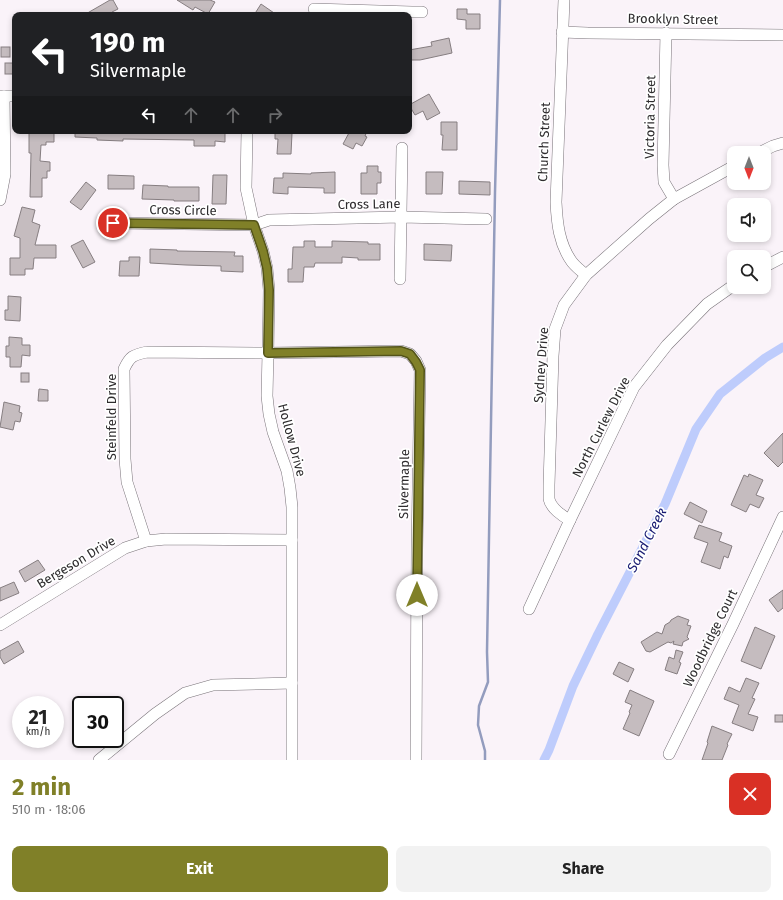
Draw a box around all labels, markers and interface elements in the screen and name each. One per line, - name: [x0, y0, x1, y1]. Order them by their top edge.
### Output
- street label: Brooklyn Street: [627, 11, 719, 27]
- text: 190 m: [90, 26, 165, 59]
- icon: left: [24, 28, 76, 80]
- text: Silvermaple: [90, 60, 186, 82]
- street label: Victoria Street: [642, 75, 658, 159]
- street label: Church Street: [535, 102, 553, 182]
- icon: left: [138, 104, 160, 126]
- icon: ahead: [180, 104, 202, 126]
- icon: ahead: [222, 104, 244, 126]
- icon: right: [264, 104, 286, 126]
- north arrow: [727, 146, 771, 190]
- map controls: [727, 146, 771, 294]
- street label: Cross Lane: [337, 196, 401, 212]
- button: sound: [727, 198, 771, 242]
- street label: Cross Circle: [149, 202, 217, 218]
- pin: [96, 206, 130, 240]
- icon: arrive: [102, 212, 124, 234]
- button: search: [727, 250, 771, 294]
- street label: Sydney Drive: [531, 327, 551, 403]
- street label: Steinfeld Drive: [104, 374, 119, 460]
- street label: North Curlew Drive: [569, 374, 633, 480]
- street label: Hollow Drive: [275, 402, 309, 478]
- street label: Silvermaple: [396, 449, 412, 519]
- water label: Sand Creek: [623, 505, 671, 576]
- street label: Bergeson Drive: [34, 533, 118, 591]
- position arrow: [396, 574, 438, 616]
- street label: Woodbridge Court: [680, 586, 740, 689]
- speed limit sign: 30: [72, 696, 124, 748]
- text: 21: [28, 705, 48, 729]
- text: km/h: [26, 726, 50, 738]
- text: 2 min: [12, 773, 71, 801]
- button: close: [729, 773, 771, 815]
- text: 510 m · 18:06: [12, 802, 85, 817]
- button: Exit: [12, 846, 388, 892]
- button: Share: [396, 846, 771, 892]

